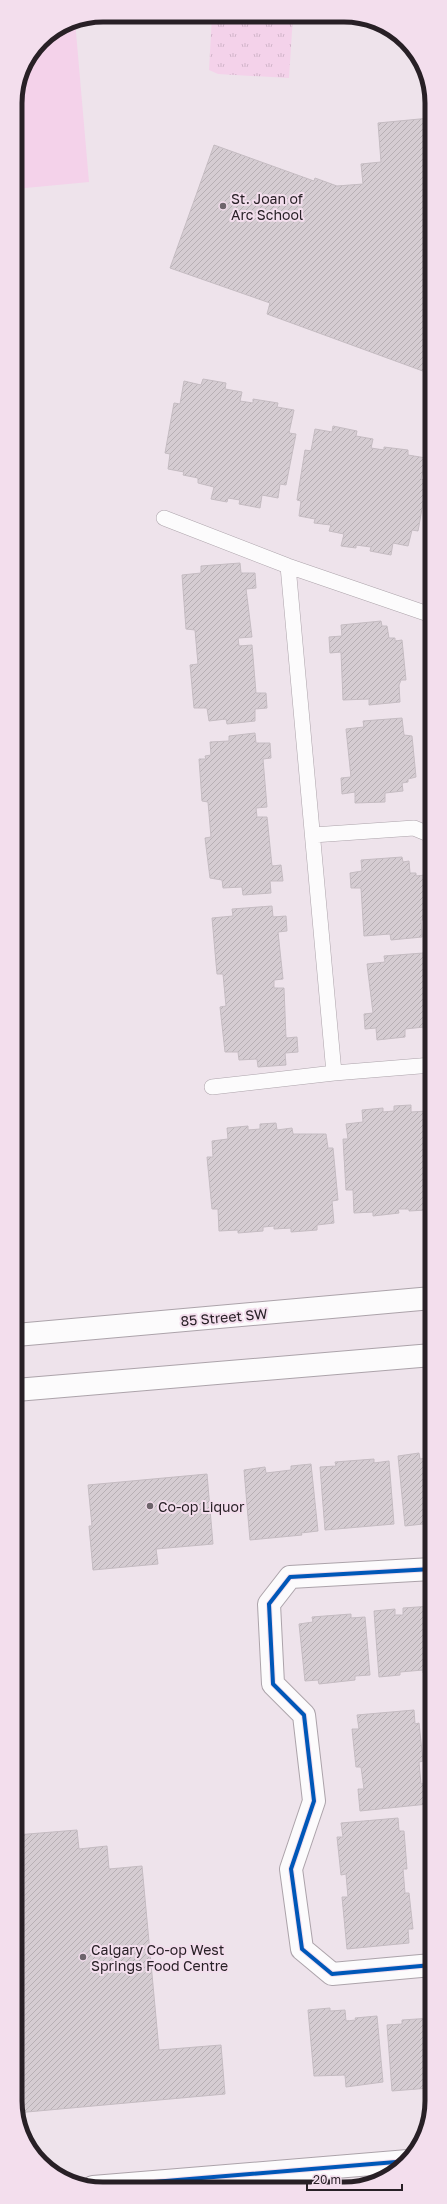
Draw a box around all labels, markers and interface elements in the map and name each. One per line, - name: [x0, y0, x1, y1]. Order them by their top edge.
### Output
- place label: St. Joan of Arc School: [231, 190, 303, 223]
- marker: St. Joan of Arc School: [218, 201, 228, 211]
- street label: 85 Street SW: [180, 1305, 269, 1329]
- place label: Co-op Liquor: [158, 1498, 245, 1515]
- marker: Co-op Liquor: [145, 1501, 155, 1511]
- place label: Calgary Co-op West Springs Food Centre: [91, 1941, 228, 1974]
- marker: Calgary Co-op West Springs Food Centre: [78, 1952, 88, 1962]
- scale bar: [307, 2166, 402, 2192]
- text: 20 m: [313, 2172, 341, 2187]

